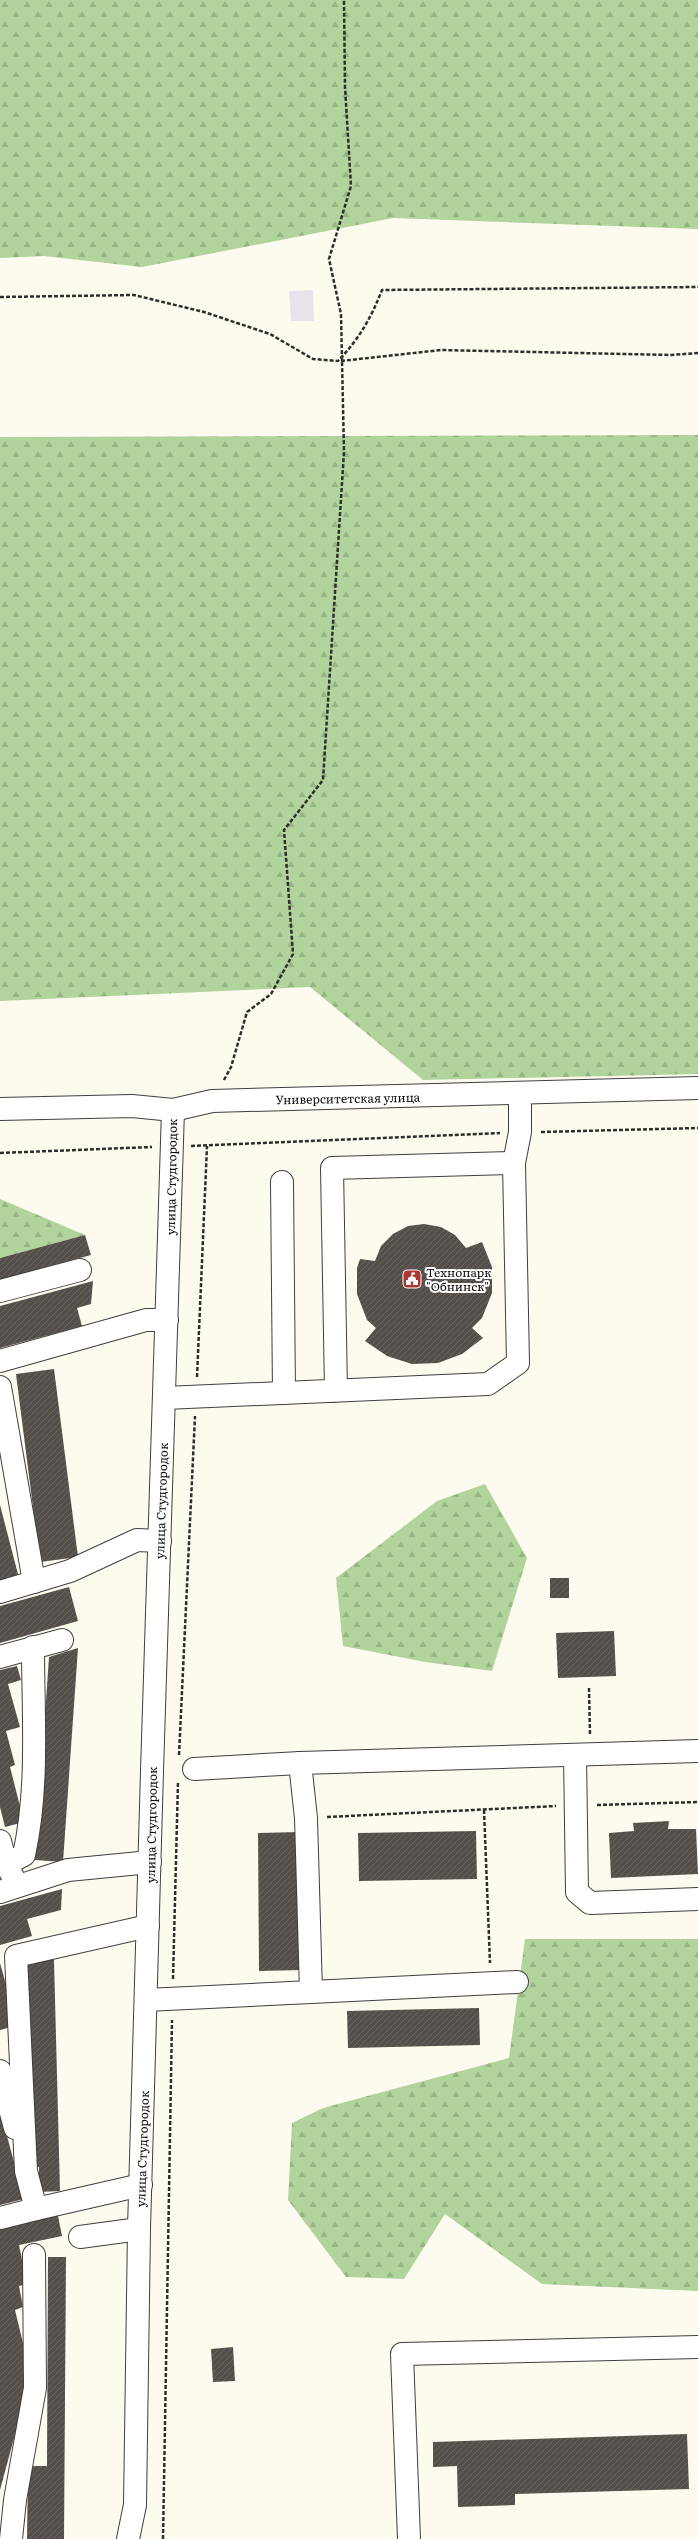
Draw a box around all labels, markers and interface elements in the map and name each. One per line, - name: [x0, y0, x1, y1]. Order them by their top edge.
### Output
- street label: Университетская улица: [276, 1088, 421, 1108]
- street label: улица Студгородок: [161, 1119, 181, 1235]
- place label: Технопарк "Обнинск": [426, 1263, 491, 1295]
- public building icon: Технопарк "Обнинск": [401, 1268, 423, 1290]
- street label: улица Студгородок: [150, 1443, 172, 1559]
- street label: улица Студгородок: [141, 1767, 161, 1883]
- street label: улица Студгородок: [131, 2091, 153, 2207]

